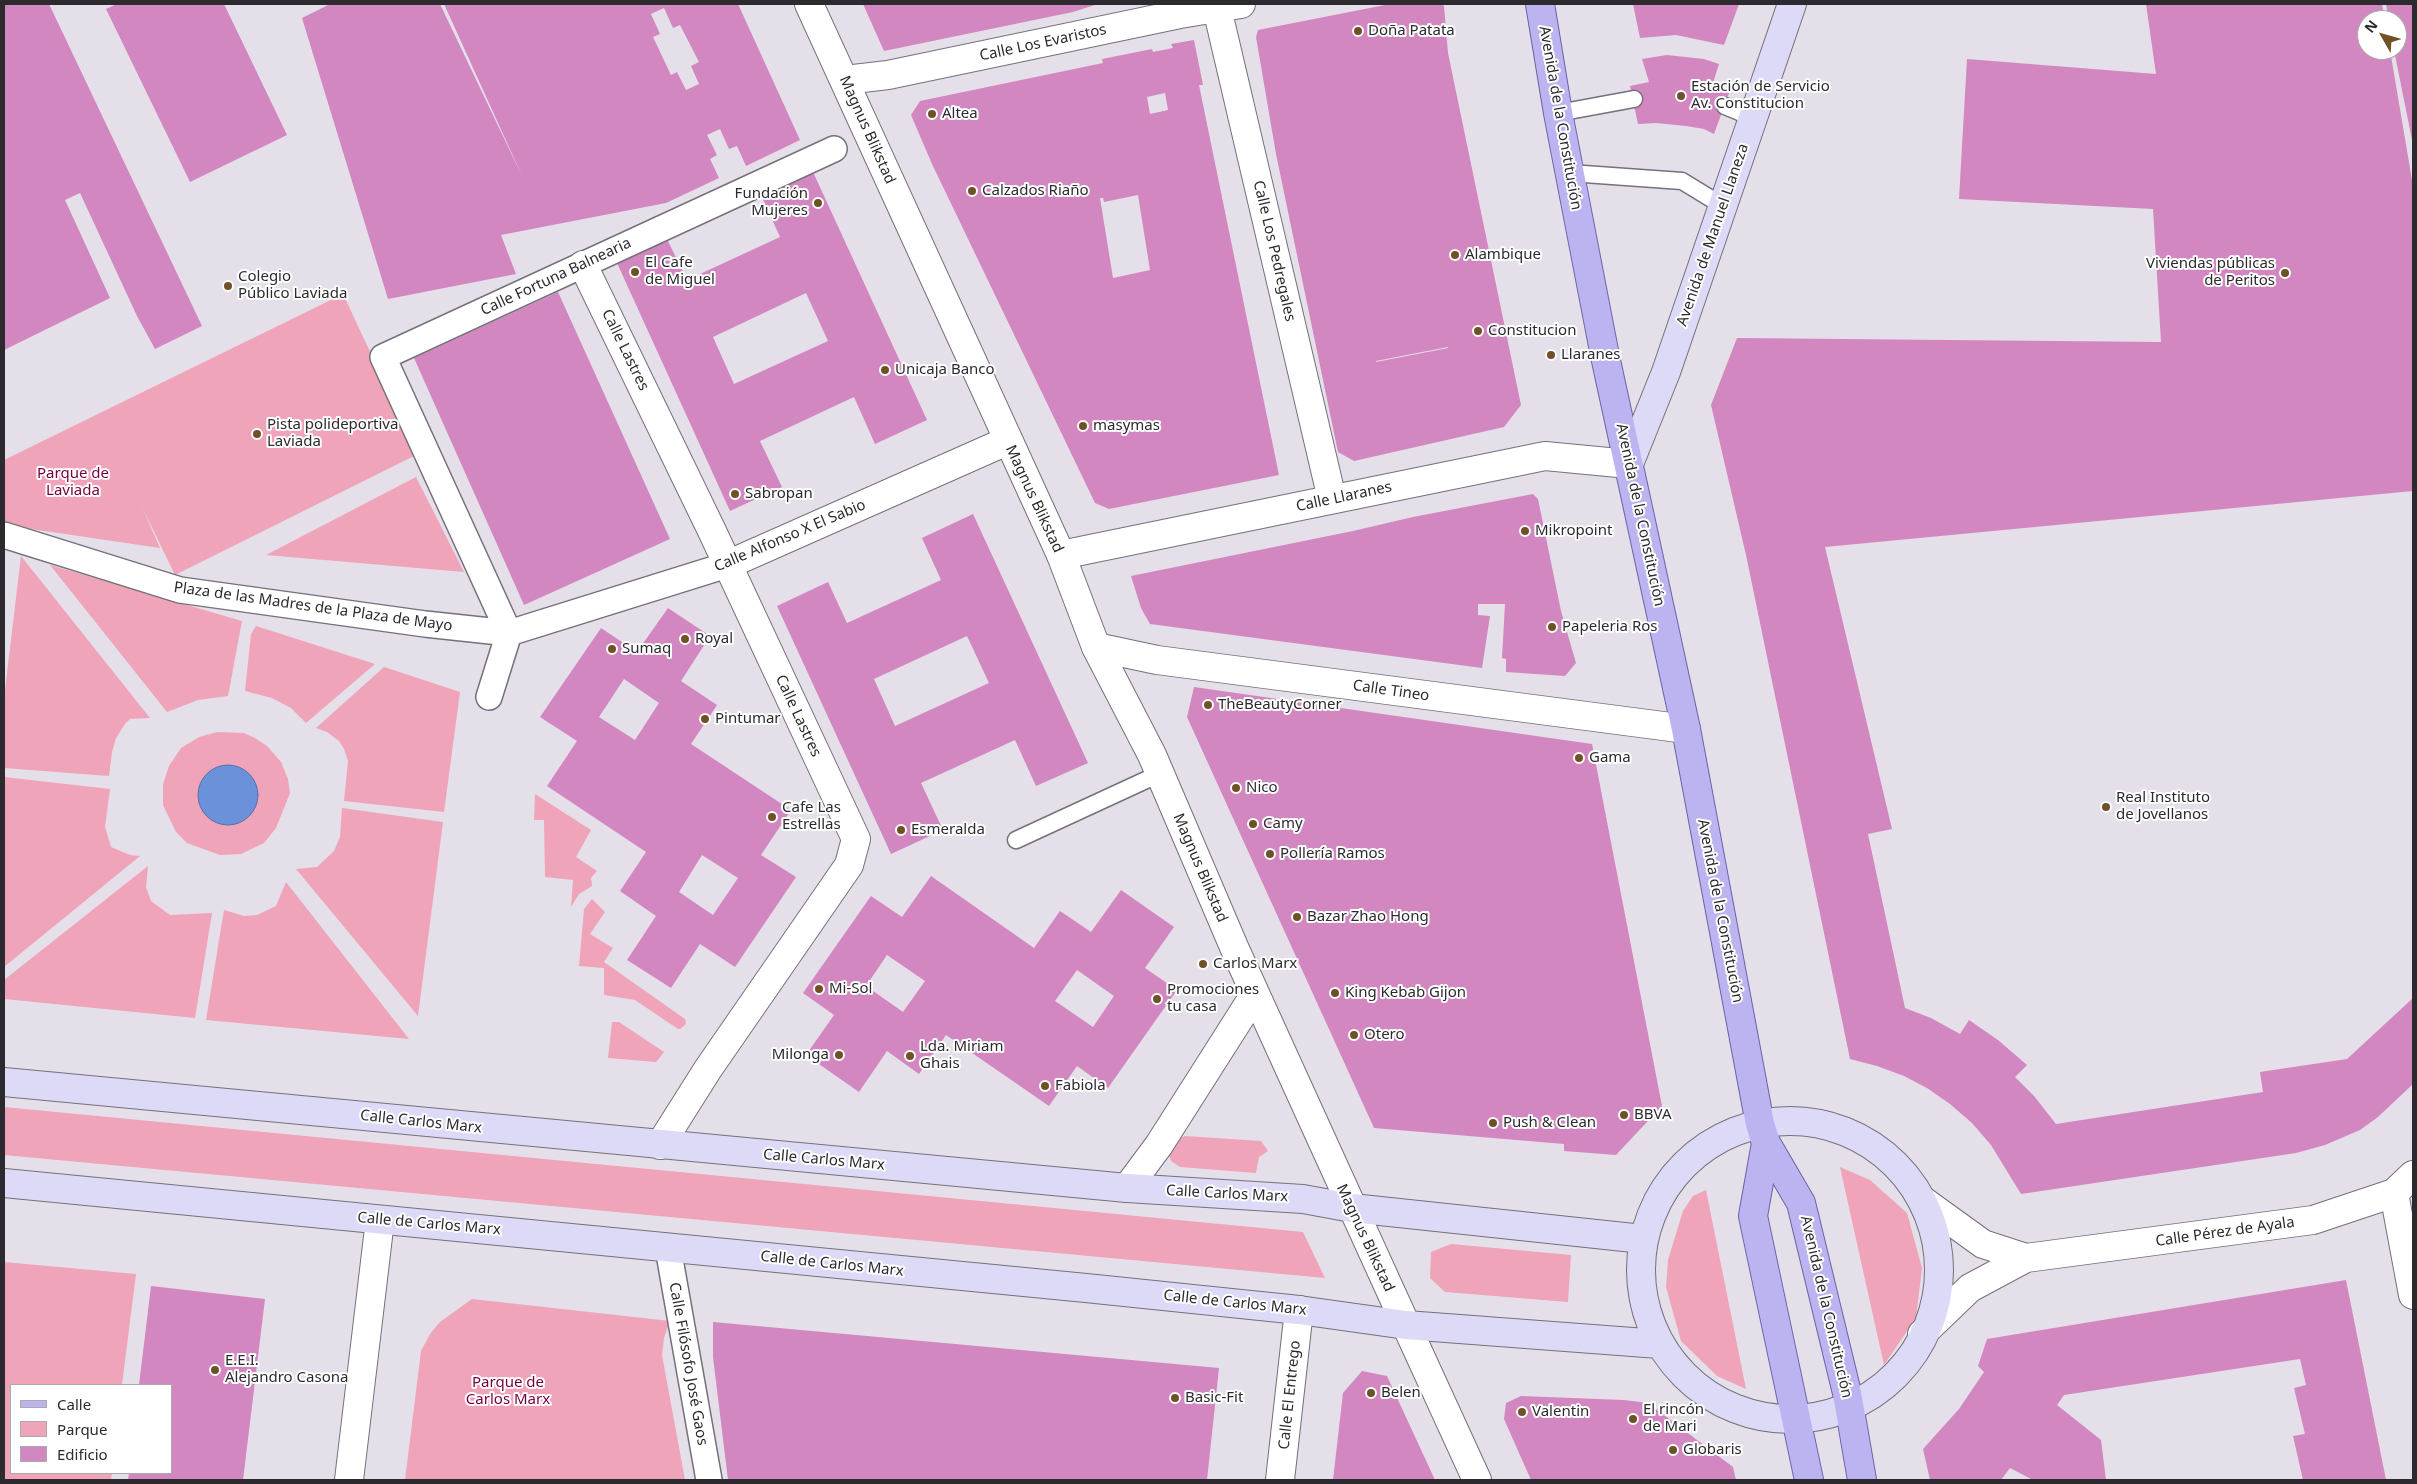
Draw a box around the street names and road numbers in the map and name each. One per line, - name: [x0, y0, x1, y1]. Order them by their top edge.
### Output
- street label: Calle Los Evaristos: [978, 21, 1108, 65]
- street label: Avenida de la Constitución: [1535, 25, 1585, 211]
- street label: Magnus Blikstad: [835, 73, 899, 187]
- street label: Avenida de Manuel Llaneza: [1673, 141, 1753, 329]
- street label: Calle Los Pedregales: [1249, 179, 1299, 323]
- street label: Calle Fortuna Balnearia: [478, 234, 634, 320]
- street label: Calle Lastres: [598, 306, 652, 394]
- street label: Avenida de la Constitución: [1612, 422, 1668, 608]
- street label: Magnus Blikstad: [1001, 442, 1067, 556]
- street label: Calle Llaranes: [1295, 478, 1393, 516]
- street label: Calle Alfonso X El Sabio: [712, 496, 868, 576]
- street label: Plaza de las Madres de la Plaza de Mayo: [173, 579, 453, 635]
- street label: Calle Lastres: [771, 672, 825, 760]
- street label: Calle Tineo: [1352, 677, 1430, 705]
- street label: Magnus Blikstad: [1169, 811, 1231, 925]
- street label: Avenida de la Constitución: [1693, 818, 1747, 1004]
- street label: Calle Carlos Marx: [359, 1107, 483, 1137]
- street label: Calle Carlos Marx: [762, 1146, 886, 1174]
- street label: Magnus Blikstad: [1332, 1181, 1398, 1295]
- street label: Calle Carlos Marx: [1165, 1182, 1289, 1206]
- street label: Calle de Carlos Marx: [357, 1209, 501, 1239]
- street label: Calle Pérez de Ayala: [2154, 1213, 2296, 1251]
- street label: Avenida de la Constitución: [1796, 1214, 1856, 1400]
- street label: Calle de Carlos Marx: [760, 1248, 904, 1280]
- street label: Calle Filósofo José Gaos: [665, 1281, 711, 1447]
- street label: Calle de Carlos Marx: [1163, 1287, 1307, 1319]
- street label: Calle El Entrego: [1275, 1339, 1305, 1451]

